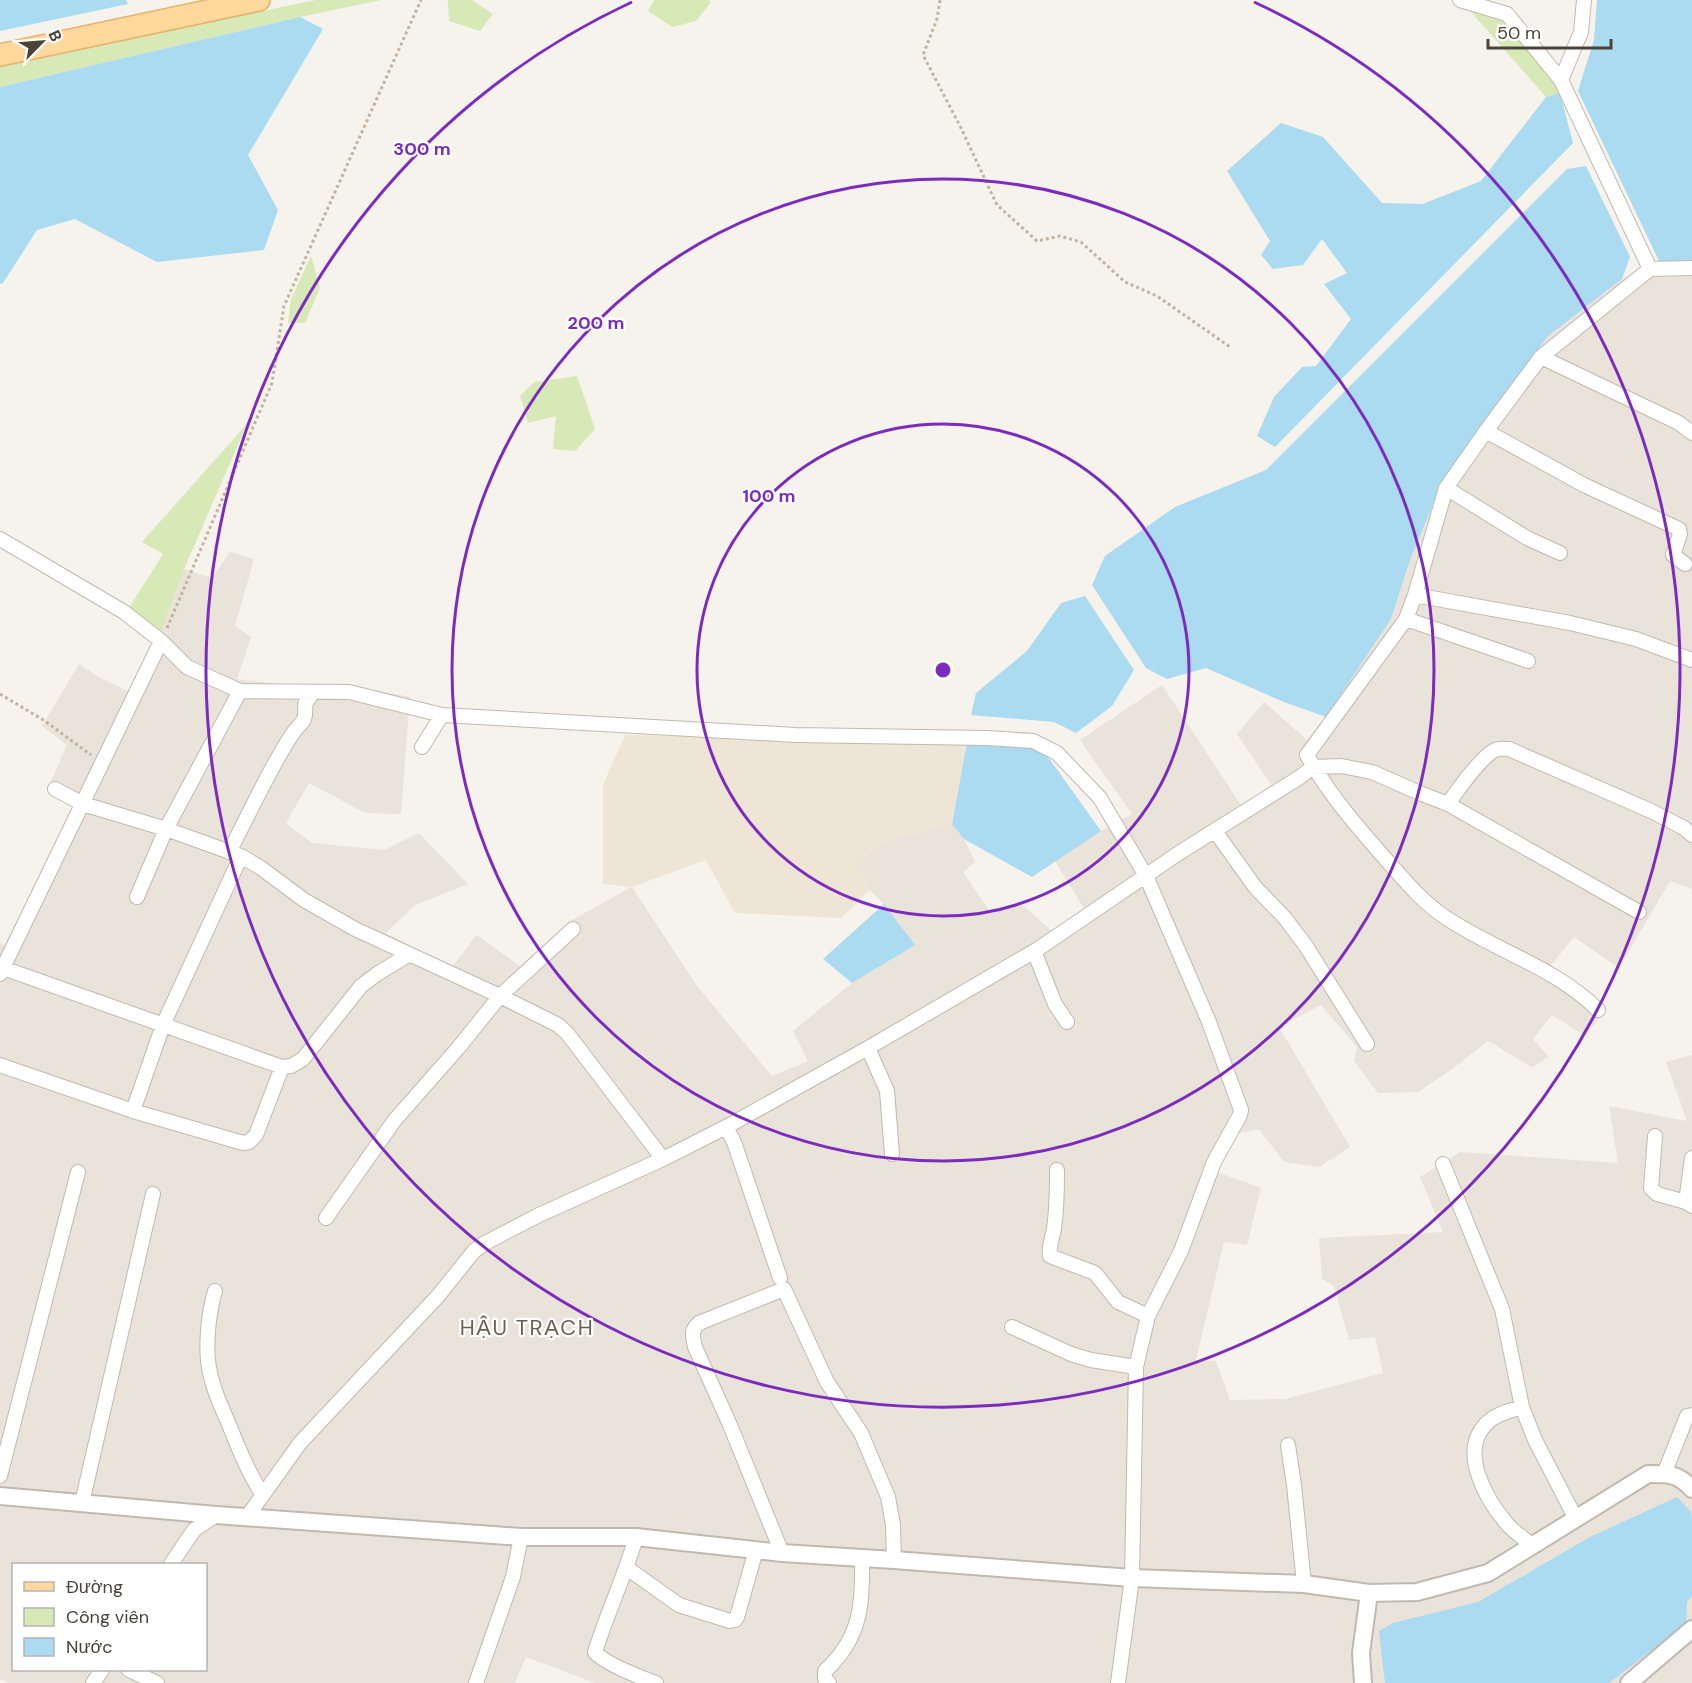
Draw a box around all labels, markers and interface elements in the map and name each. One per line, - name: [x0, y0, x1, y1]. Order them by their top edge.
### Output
- north arrow: [12, 12, 72, 72]
- scale bar: [1488, 12, 1611, 50]
- text: 50 m: [1497, 21, 1541, 45]
- text: B: [43, 27, 67, 45]
- text: 300 m: [393, 137, 451, 161]
- text: 200 m: [568, 311, 624, 335]
- text: 100 m: [742, 484, 796, 508]
- centre of rings: [933, 660, 953, 680]
- district label: HẬU TRẠCH: [460, 1313, 594, 1342]
- legend: [12, 1563, 207, 1671]
- text: Đường: [66, 1575, 123, 1599]
- text: Công viên: [66, 1605, 149, 1629]
- text: Nước: [66, 1635, 113, 1659]

